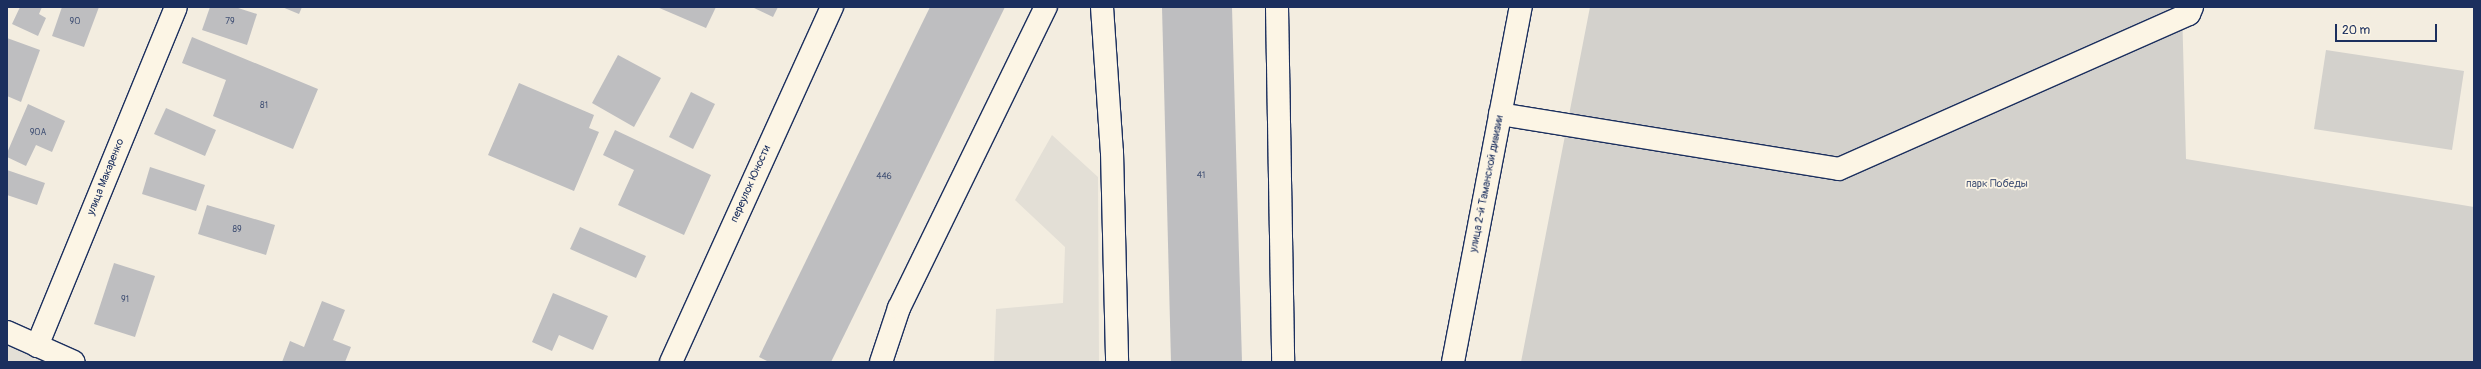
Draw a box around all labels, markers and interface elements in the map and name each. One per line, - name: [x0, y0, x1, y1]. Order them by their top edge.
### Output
- scale bar: [2337, 16, 2439, 42]
- house number: 90: [70, 17, 80, 27]
- house number: 79: [225, 17, 235, 27]
- text: 20 m: [2342, 23, 2370, 38]
- house number: 81: [260, 101, 268, 111]
- street label: улица 2-й Таманской дивизии: [1467, 114, 1507, 254]
- house number: 90А: [30, 128, 46, 138]
- street label: улица Макаренко: [85, 137, 127, 217]
- street label: переулок Юности: [728, 144, 774, 224]
- house number: 41: [1197, 171, 1205, 181]
- house number: 446: [876, 172, 892, 182]
- park label: парк Победы: [1966, 177, 2028, 191]
- house number: 89: [232, 225, 242, 235]
- house number: 91: [121, 295, 129, 305]

